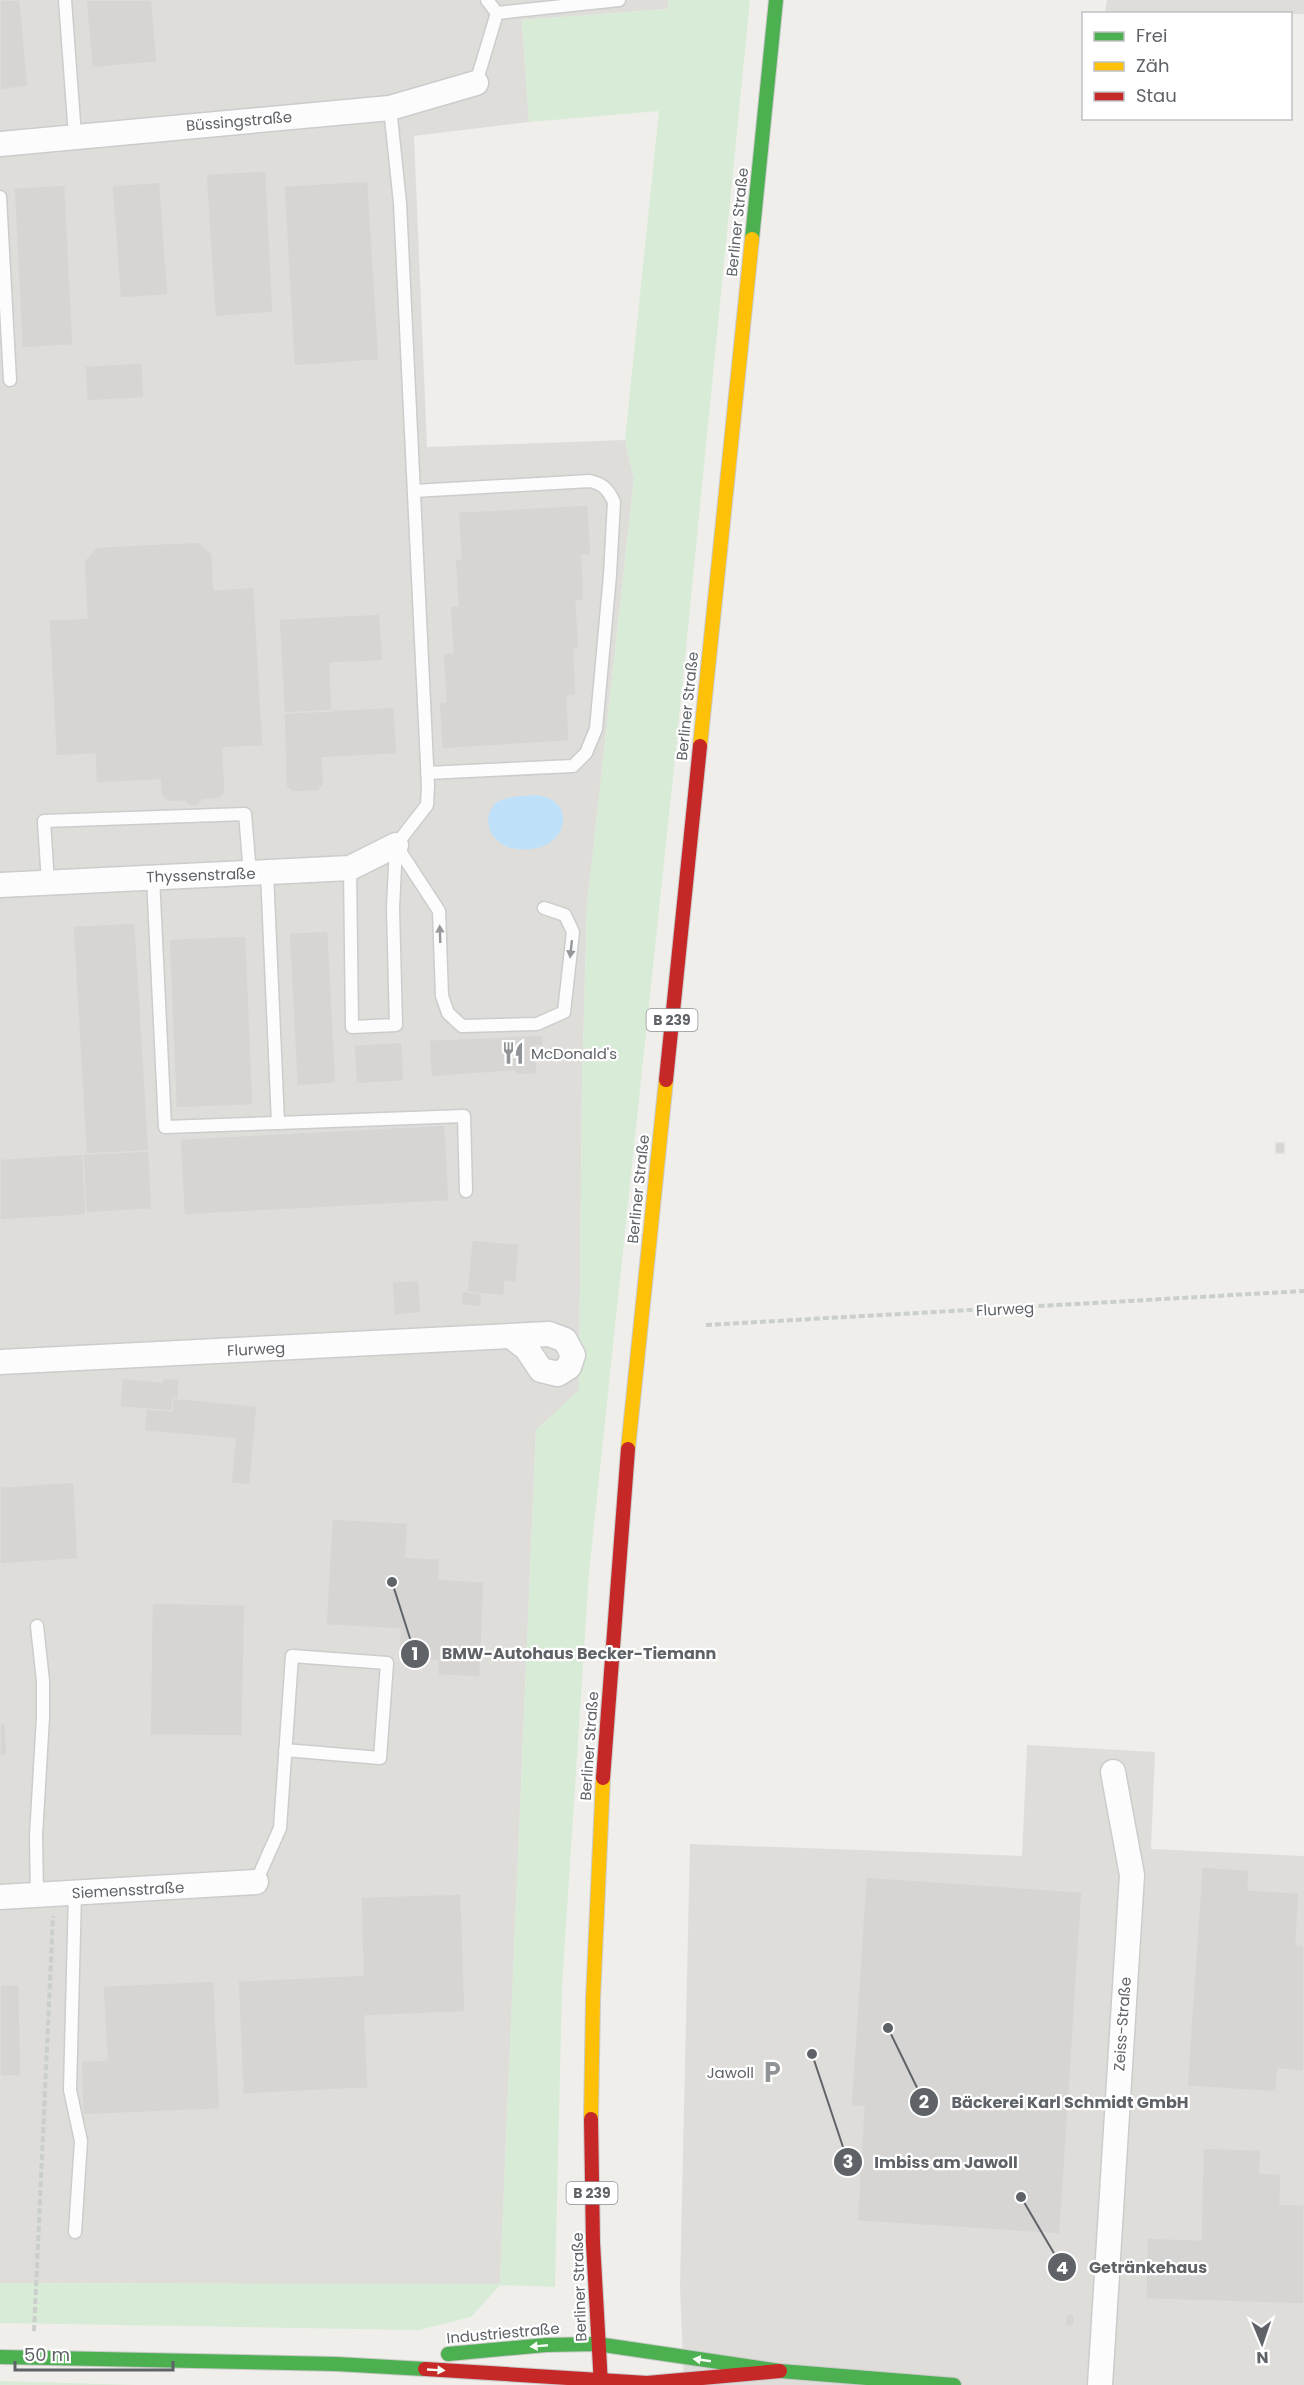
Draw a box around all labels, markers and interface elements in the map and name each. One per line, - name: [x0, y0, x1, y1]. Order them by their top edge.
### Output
- legend: [1082, 12, 1292, 120]
- text: Frei: [1136, 23, 1167, 48]
- text: Zäh: [1136, 53, 1169, 78]
- text: Stau: [1136, 83, 1177, 108]
- street label: Büssingstraße: [185, 106, 293, 136]
- street label: Berliner Straße: [721, 166, 753, 278]
- street label: Berliner Straße: [671, 650, 703, 762]
- street label: Thyssenstraße: [146, 863, 256, 887]
- one-way arrow: [435, 924, 444, 943]
- one-way arrow: [567, 940, 576, 959]
- road number: B 239: [646, 1009, 698, 1031]
- restaurant icon: McDonald's: [500, 1040, 526, 1066]
- place label: McDonald's: [531, 1043, 617, 1064]
- street label: Berliner Straße: [622, 1133, 654, 1245]
- street label: Flurweg: [975, 1297, 1035, 1321]
- street label: Flurweg: [226, 1337, 286, 1361]
- callout: BMW-Autohaus Becker-Tiemann: [400, 1637, 729, 1671]
- text: 1: [412, 1641, 418, 1666]
- text: BMW-Autohaus Becker-Tiemann: [442, 1642, 716, 1665]
- street label: Berliner Straße: [575, 1691, 603, 1801]
- street label: Siemensstraße: [71, 1877, 185, 1903]
- street label: Zeiss-Straße: [1108, 1976, 1136, 2072]
- parking icon: Jawoll: [759, 2059, 785, 2085]
- place label: Jawoll: [707, 2062, 754, 2083]
- callout: Bäckerei Karl Schmidt GmbH: [909, 2085, 1201, 2119]
- text: 2: [919, 2089, 929, 2114]
- text: Bäckerei Karl Schmidt GmbH: [951, 2091, 1189, 2114]
- callout: Imbiss am Jawoll: [833, 2145, 1030, 2179]
- text: 3: [843, 2149, 853, 2174]
- text: Imbiss am Jawoll: [874, 2151, 1018, 2174]
- road number: B 239: [566, 2182, 618, 2204]
- street label: Berliner Straße: [567, 2232, 591, 2342]
- callout: Getränkehaus: [1047, 2250, 1219, 2284]
- text: 4: [1056, 2255, 1068, 2280]
- text: Getränkehaus: [1089, 2256, 1207, 2279]
- north arrow: [1232, 2313, 1292, 2373]
- street label: Industriestraße: [446, 2318, 560, 2348]
- scale bar: [15, 2334, 172, 2372]
- one-way arrow: [529, 2341, 548, 2350]
- text: 50 m: [24, 2342, 70, 2367]
- text: N: [1256, 2346, 1269, 2369]
- one-way arrow: [692, 2356, 711, 2365]
- one-way arrow: [426, 2365, 445, 2374]

